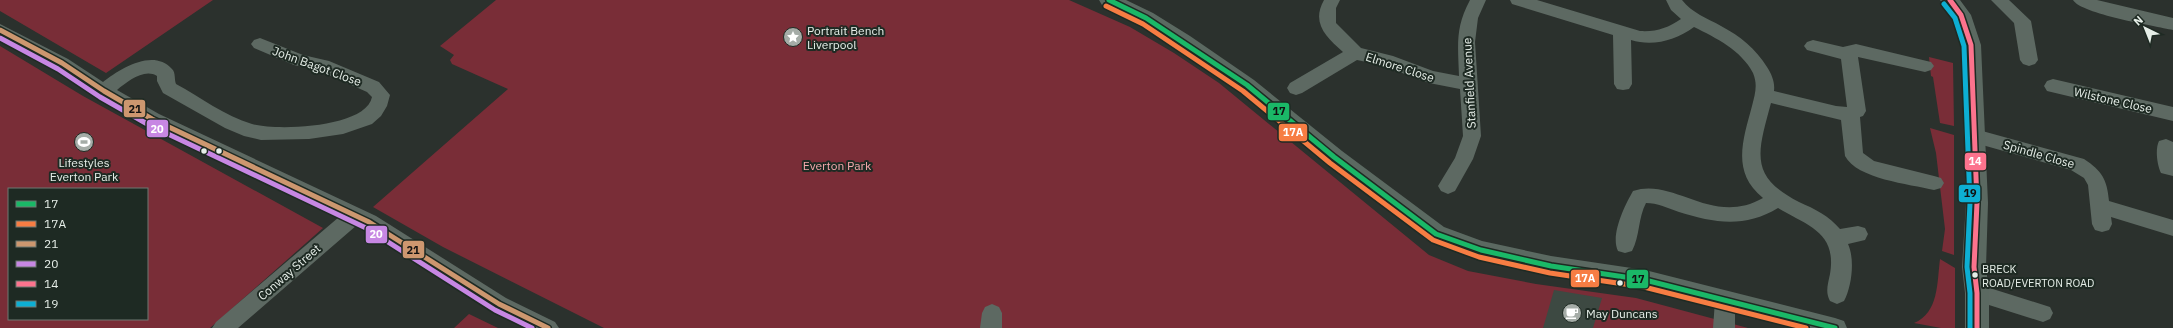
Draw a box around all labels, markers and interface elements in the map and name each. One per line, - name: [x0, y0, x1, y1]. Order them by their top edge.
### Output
- north arrow: [2125, 8, 2165, 48]
- text: N: [2130, 13, 2146, 29]
- place label: Portrait Bench Liverpool: [807, 23, 884, 52]
- place icon: Portrait Bench Liverpool: [782, 26, 804, 48]
- street label: Stanfield Avenue: [1459, 37, 1479, 129]
- street label: John Bagot Close: [271, 43, 364, 89]
- street label: Elmore Close: [1364, 49, 1437, 85]
- street label: Wilstone Close: [2072, 84, 2154, 116]
- line badge: 21: [123, 99, 146, 118]
- text: 21: [128, 102, 142, 116]
- line badge: 17: [1267, 102, 1290, 121]
- text: 17: [1272, 104, 1286, 118]
- line badge: 20: [146, 119, 169, 138]
- text: 20: [150, 122, 164, 136]
- line badge: 17A: [1278, 123, 1308, 142]
- text: 17A: [1283, 125, 1304, 139]
- sports icon: Lifestyles Everton Park: [73, 131, 95, 153]
- street label: Spindle Close: [2002, 137, 2077, 171]
- unlabelled marker: [199, 146, 209, 156]
- unlabelled marker: [214, 146, 224, 156]
- line badge: 14: [1964, 152, 1987, 171]
- text: 14: [1968, 154, 1982, 168]
- place label: Lifestyles Everton Park: [50, 155, 119, 184]
- park label: Everton Park: [803, 158, 872, 173]
- line badge: 19: [1958, 184, 1981, 203]
- text: 19: [1963, 186, 1977, 200]
- legend: [8, 188, 148, 320]
- text: 17: [44, 196, 58, 211]
- text: 17A: [44, 216, 66, 231]
- line badge: 20: [365, 225, 388, 244]
- text: 20: [369, 227, 383, 241]
- text: 21: [44, 236, 58, 251]
- line badge: 21: [402, 240, 425, 259]
- street label: Conway Street: [255, 241, 323, 303]
- text: 21: [406, 243, 420, 257]
- text: 20: [44, 256, 58, 271]
- place label: BRECK ROAD/EVERTON ROAD: [1982, 262, 2095, 290]
- line badge: 17A: [1570, 269, 1600, 288]
- line badge: 17: [1626, 269, 1649, 289]
- marker: BRECK ROAD/EVERTON ROAD: [1970, 270, 1980, 280]
- text: 17A: [1575, 271, 1596, 285]
- text: 17: [1631, 272, 1645, 286]
- text: 14: [44, 276, 58, 291]
- unlabelled marker: [1615, 278, 1625, 288]
- text: 19: [44, 296, 58, 311]
- cafe icon: May Duncans: [1561, 302, 1583, 324]
- place label: May Duncans: [1586, 306, 1658, 321]

